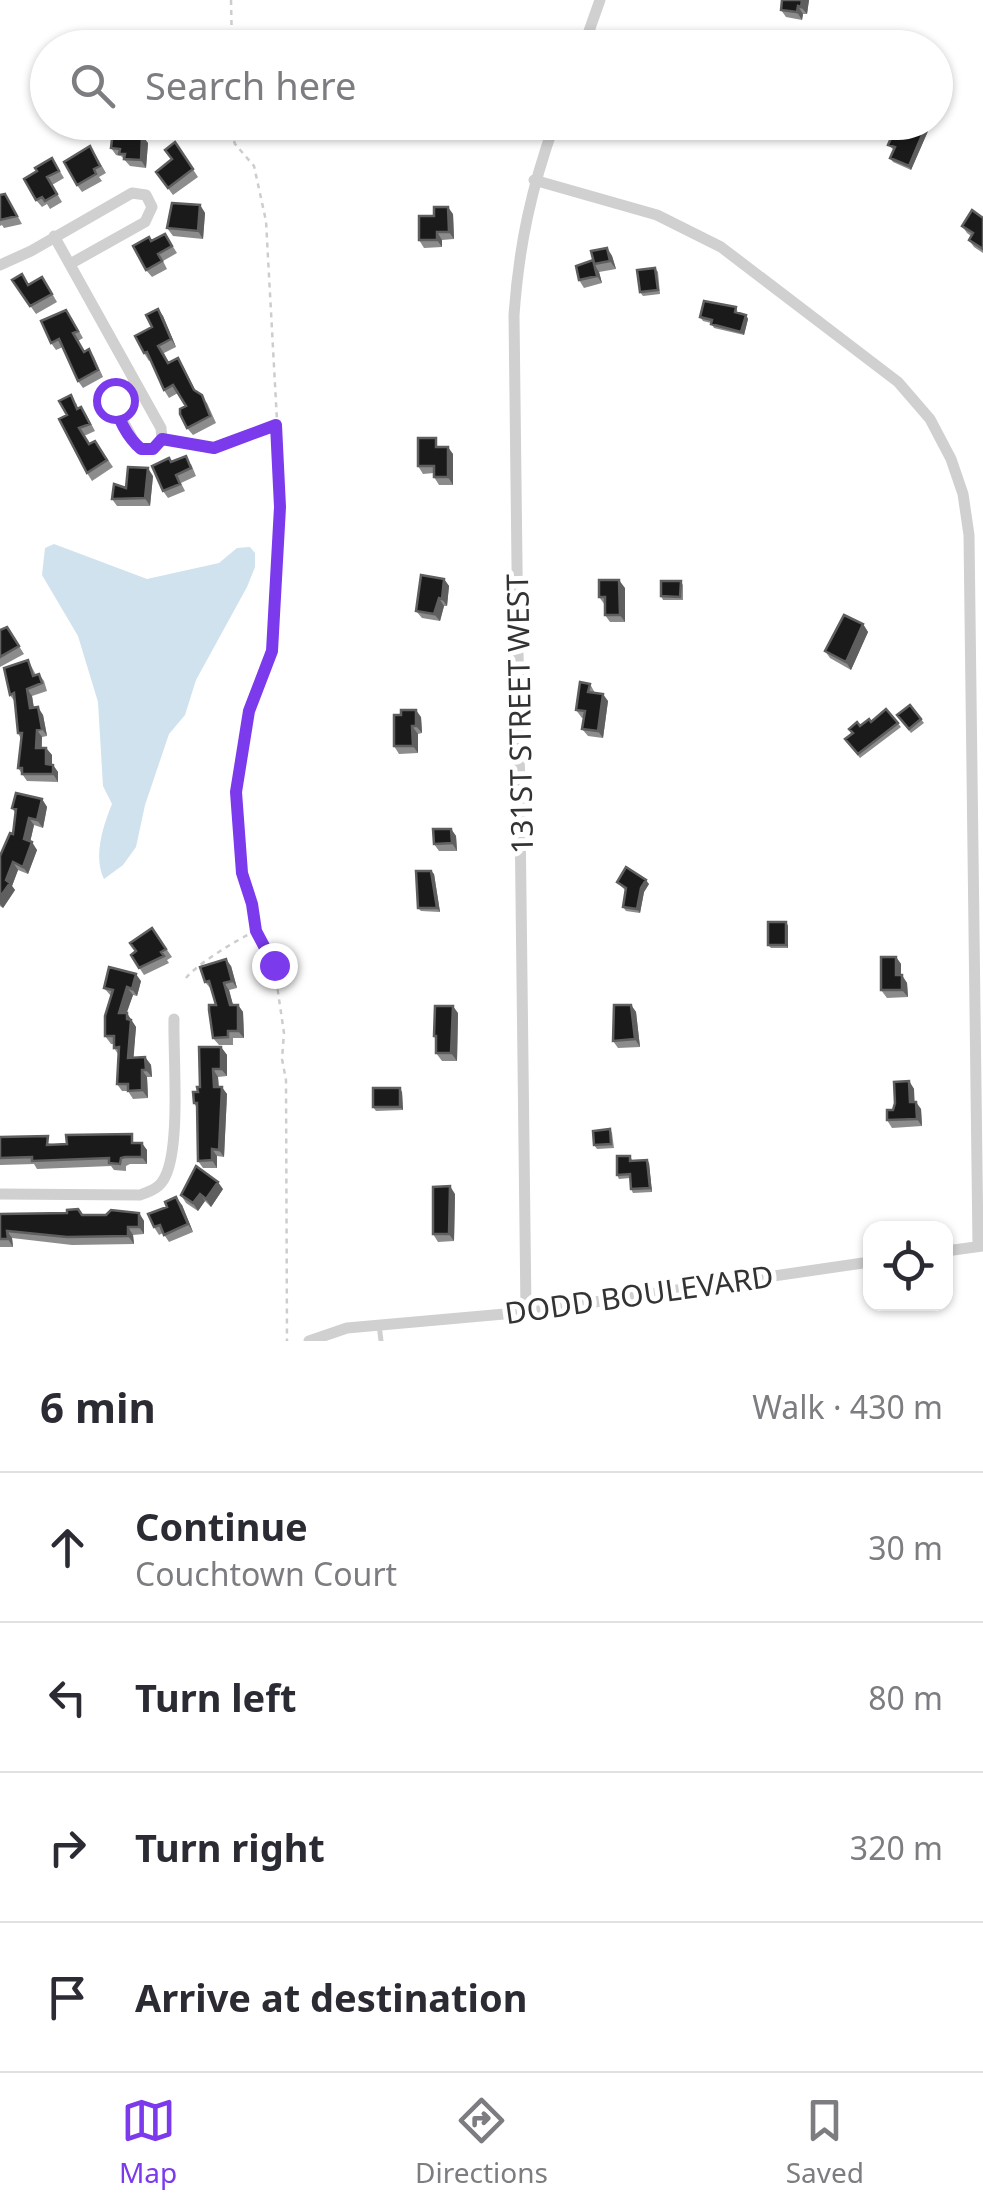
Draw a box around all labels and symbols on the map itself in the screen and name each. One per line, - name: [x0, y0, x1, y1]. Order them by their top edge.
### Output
- route start: [93, 378, 139, 424]
- street label: 131ST STREET WEST: [496, 573, 542, 854]
- route end: [252, 943, 298, 989]
- street label: DODD BOULEVARD: [502, 1255, 776, 1333]

